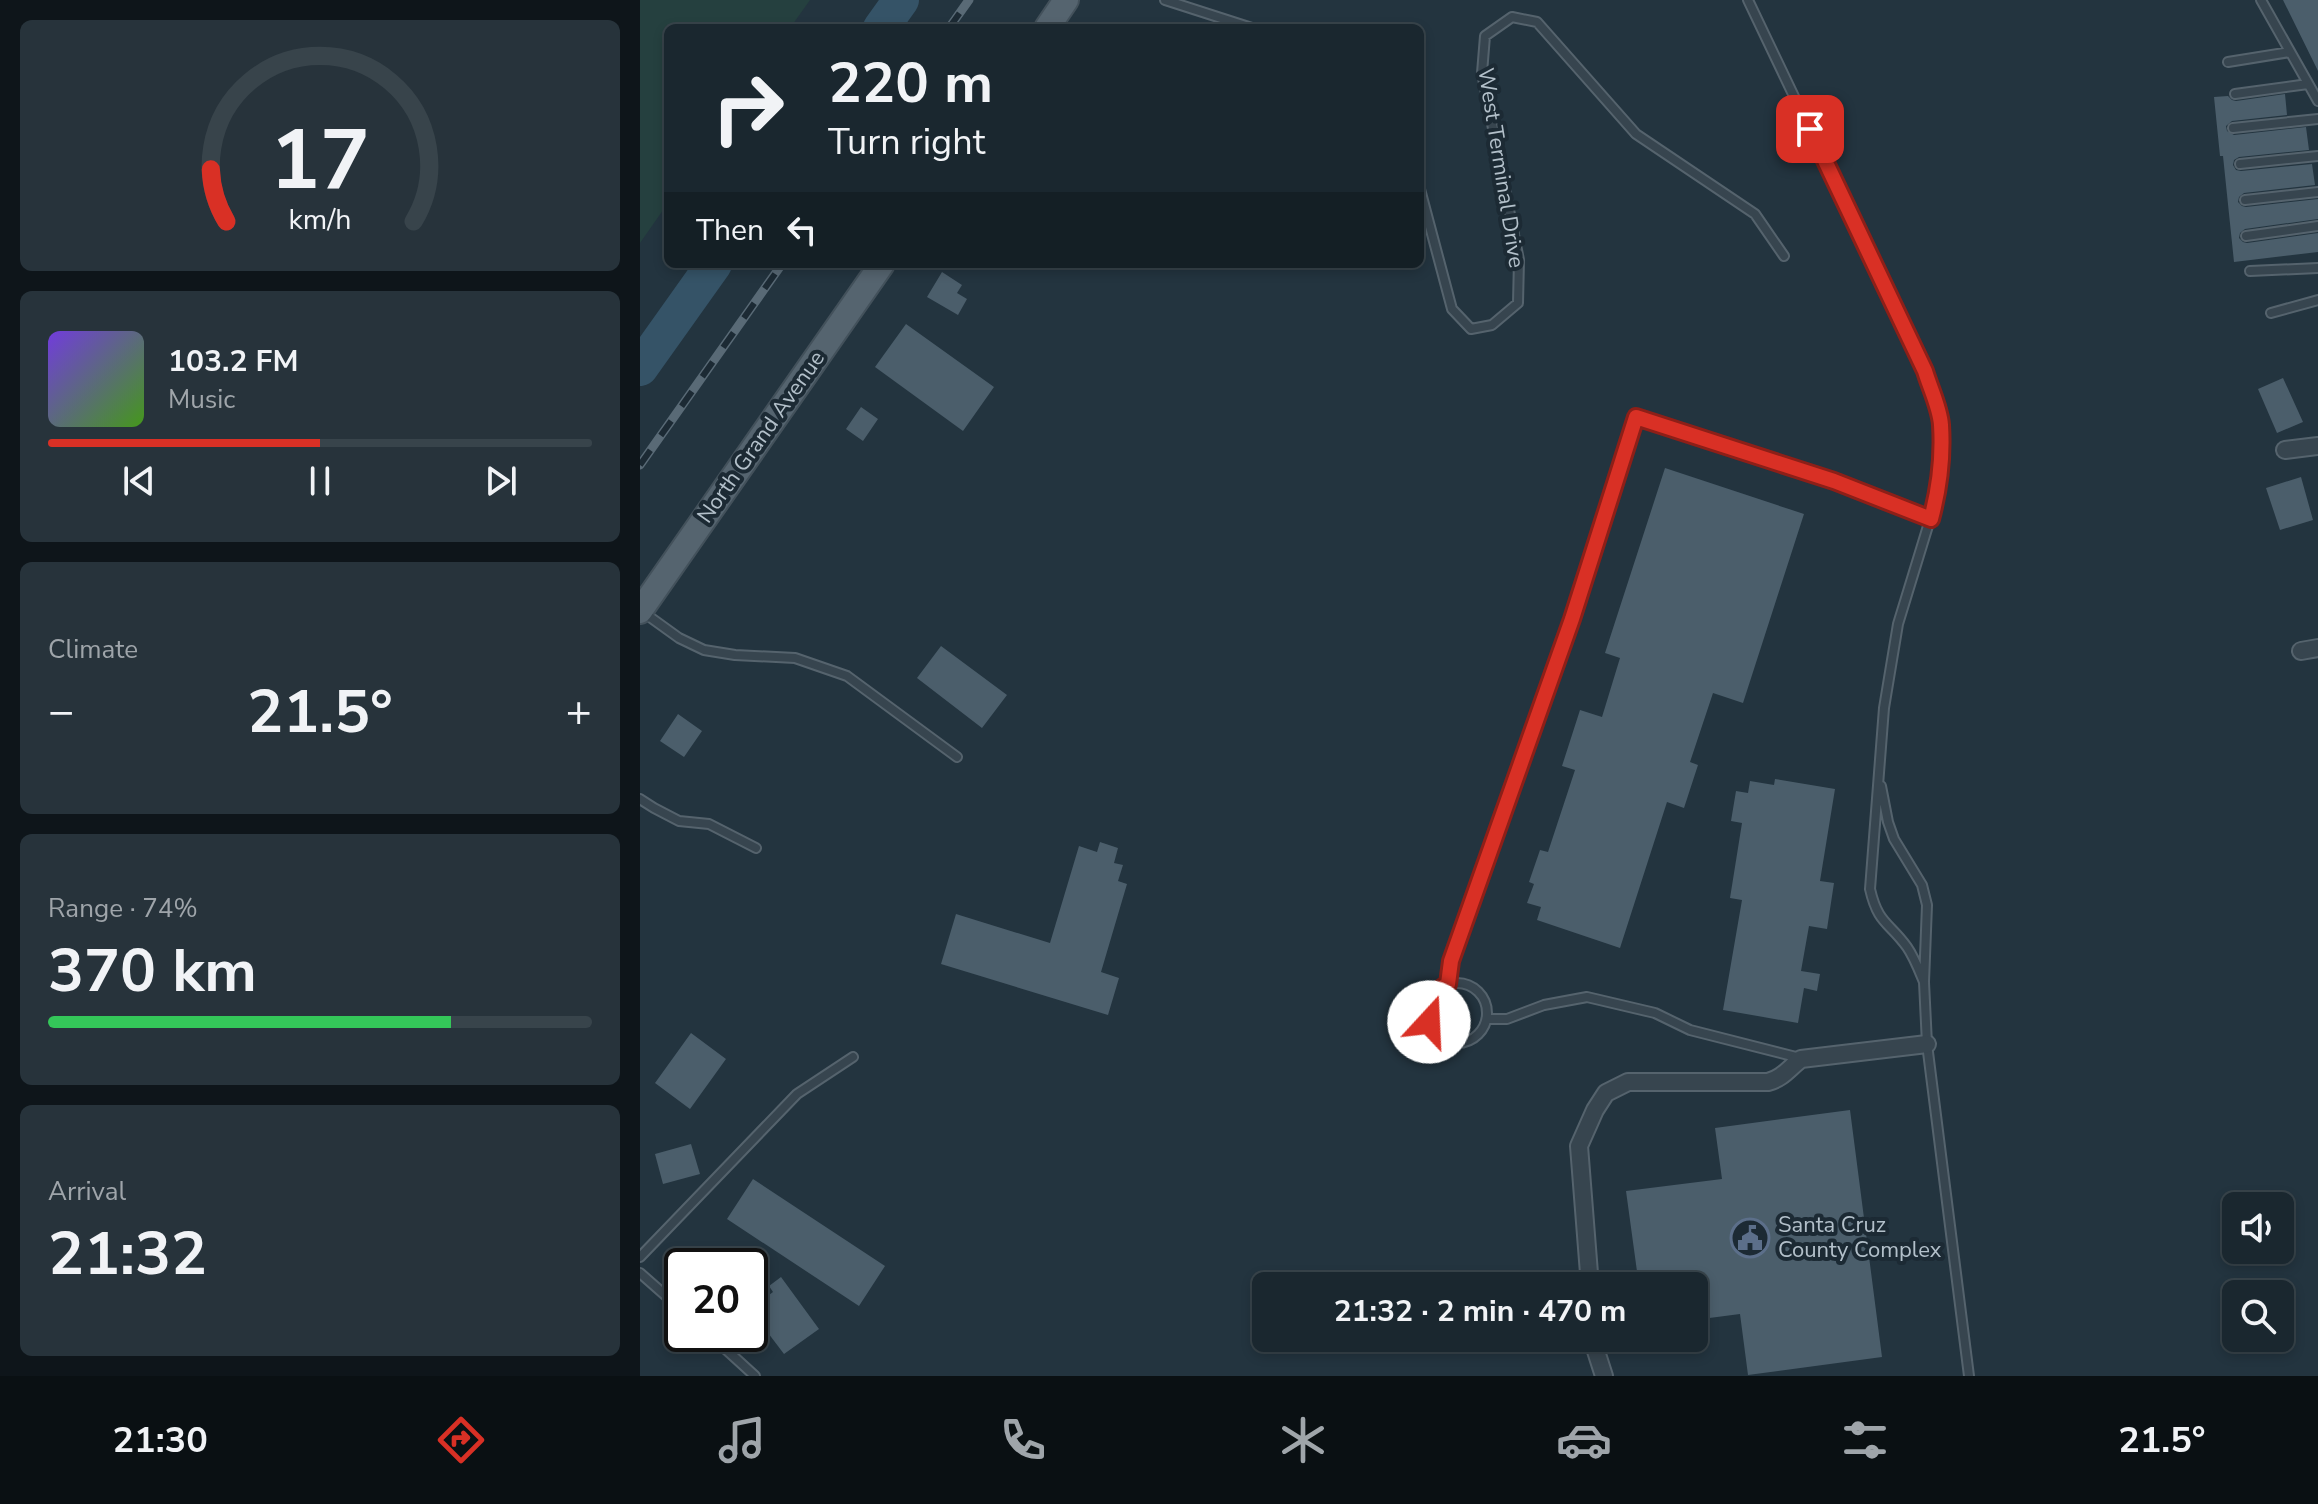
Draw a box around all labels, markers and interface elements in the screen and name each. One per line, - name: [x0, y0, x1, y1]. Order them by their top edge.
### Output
- text: 220 m: [828, 45, 993, 122]
- icon: right: [696, 56, 800, 160]
- street label: West Terminal Drive: [1470, 66, 1532, 270]
- pin: [1776, 95, 1844, 163]
- text: 17: [270, 103, 370, 216]
- icon: arrive: [1788, 107, 1832, 151]
- text: Turn right: [828, 118, 985, 167]
- text: km/h: [289, 200, 351, 239]
- icon: left: [780, 208, 824, 252]
- text: Then: [696, 210, 764, 251]
- text: 103.2 FM: [168, 341, 298, 382]
- street label: North Grand Avenue: [690, 345, 832, 529]
- text: Music: [168, 382, 235, 417]
- icon: previous: [117, 459, 161, 503]
- icon: pause: [298, 459, 342, 503]
- icon: next: [479, 459, 523, 503]
- text: Climate: [48, 632, 138, 667]
- text: 21.5°: [247, 671, 393, 753]
- text: −: [48, 682, 74, 742]
- text: +: [566, 682, 592, 742]
- text: Range · 74%: [48, 891, 198, 926]
- text: 370 km: [48, 930, 257, 1012]
- position arrow: [1387, 980, 1471, 1064]
- text: Arrival: [48, 1174, 126, 1209]
- map controls: [2222, 1192, 2294, 1352]
- button: sound: [2222, 1192, 2294, 1264]
- place label: Santa Cruz County Complex: [1778, 1210, 1942, 1265]
- text: 21:32: [48, 1213, 207, 1295]
- public building icon: Santa Cruz County Complex: [1729, 1217, 1771, 1259]
- speed limit sign: 20: [664, 1248, 768, 1352]
- button: search: [2222, 1280, 2294, 1352]
- text: 21:32 · 2 min · 470 m: [1334, 1291, 1626, 1332]
- icon: directions: [433, 1412, 489, 1468]
- icon: music: [714, 1412, 770, 1468]
- icon: phone: [995, 1412, 1051, 1468]
- icon: climate: [1275, 1412, 1331, 1468]
- icon: car: [1556, 1412, 1612, 1468]
- icon: filters: [1837, 1412, 1893, 1468]
- text: 21:30: [112, 1416, 208, 1465]
- text: 21.5°: [2118, 1416, 2206, 1465]

